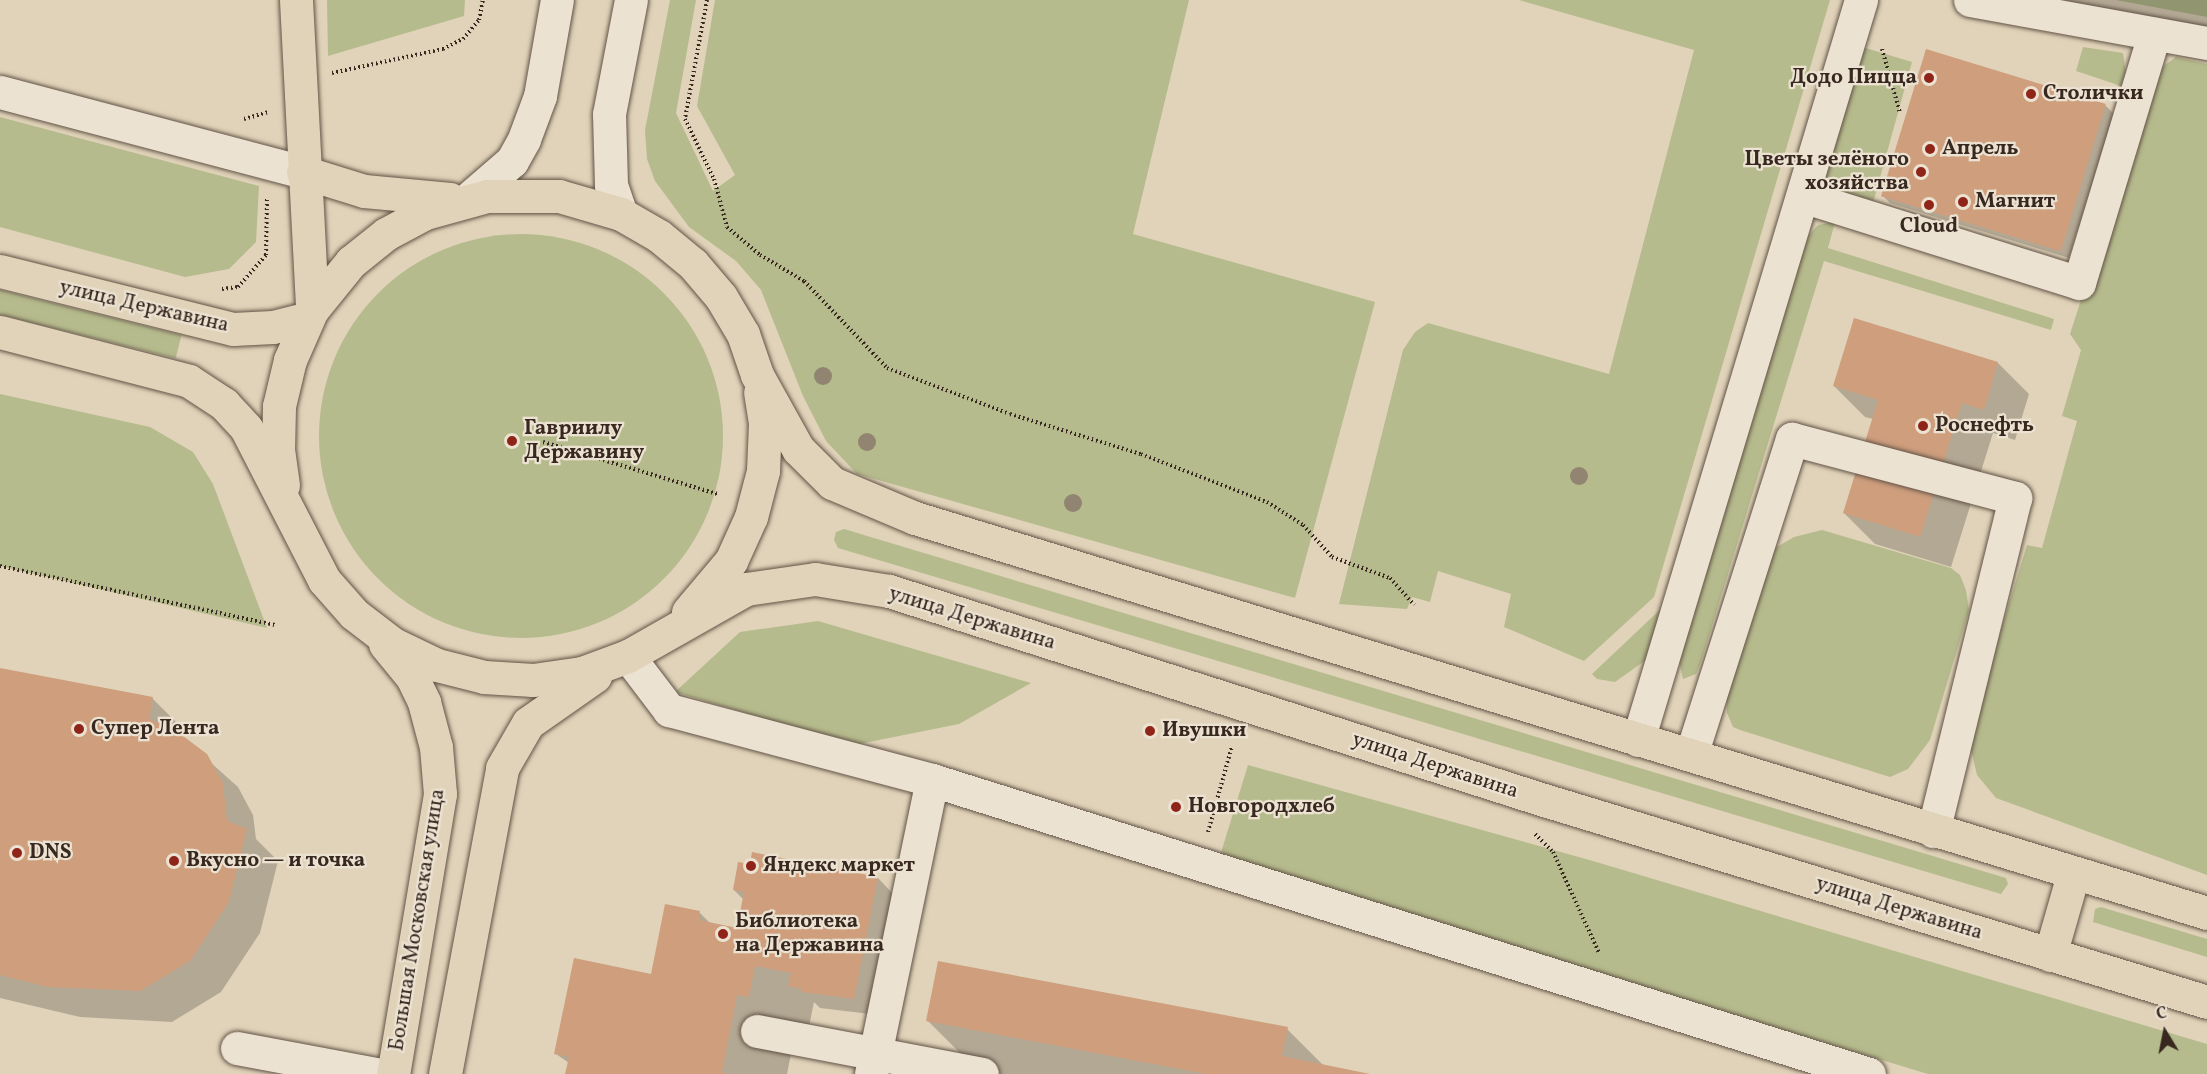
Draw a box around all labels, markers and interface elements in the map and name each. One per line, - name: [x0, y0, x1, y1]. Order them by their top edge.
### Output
- place label: Додо Пицца: [1790, 65, 1917, 91]
- marker: Додо Пицца: [1922, 71, 1936, 85]
- place label: Столички: [2043, 81, 2144, 107]
- marker: Столички: [2024, 87, 2038, 101]
- place label: Апрель: [1942, 136, 2019, 162]
- marker: Апрель: [1923, 142, 1937, 156]
- place label: Цветы зелёного хозяйства: [1744, 147, 1909, 197]
- marker: Цветы зелёного хозяйства: [1914, 165, 1928, 179]
- place label: Магнит: [1975, 189, 2055, 215]
- marker: Магнит: [1956, 195, 1970, 209]
- marker: Cloud: [1922, 198, 1936, 212]
- place label: Cloud: [1900, 214, 1958, 240]
- street label: улица Державина: [57, 275, 231, 339]
- place label: Роснефть: [1935, 413, 2034, 439]
- place label: Гавриилу Державину: [524, 416, 644, 466]
- marker: Роснефть: [1916, 419, 1930, 433]
- marker: Гавриилу Державину: [505, 434, 519, 448]
- street label: улица Державина: [885, 582, 1059, 656]
- place label: Супер Лента: [91, 716, 219, 742]
- place label: Ивушки: [1162, 718, 1246, 744]
- marker: Супер Лента: [72, 722, 86, 736]
- marker: Ивушки: [1143, 724, 1157, 738]
- street label: улица Державина: [1349, 727, 1521, 805]
- street label: Большая Московская улица: [385, 787, 451, 1053]
- place label: Новгородхлеб: [1188, 794, 1335, 820]
- marker: Новгородхлеб: [1169, 800, 1183, 814]
- place label: DNS: [29, 840, 71, 866]
- marker: DNS: [10, 846, 24, 860]
- place label: Вкусно — и точка: [186, 848, 367, 874]
- place label: Яндекс маркет: [763, 853, 915, 879]
- marker: Вкусно — и точка: [167, 854, 181, 868]
- marker: Яндекс маркет: [744, 859, 758, 873]
- street label: улица Державина: [1812, 872, 1986, 946]
- place label: Библиотека на Державина: [735, 909, 884, 959]
- marker: Библиотека на Державина: [716, 927, 730, 941]
- north arrow: [2135, 1002, 2195, 1062]
- text: С: [2155, 1003, 2169, 1026]

